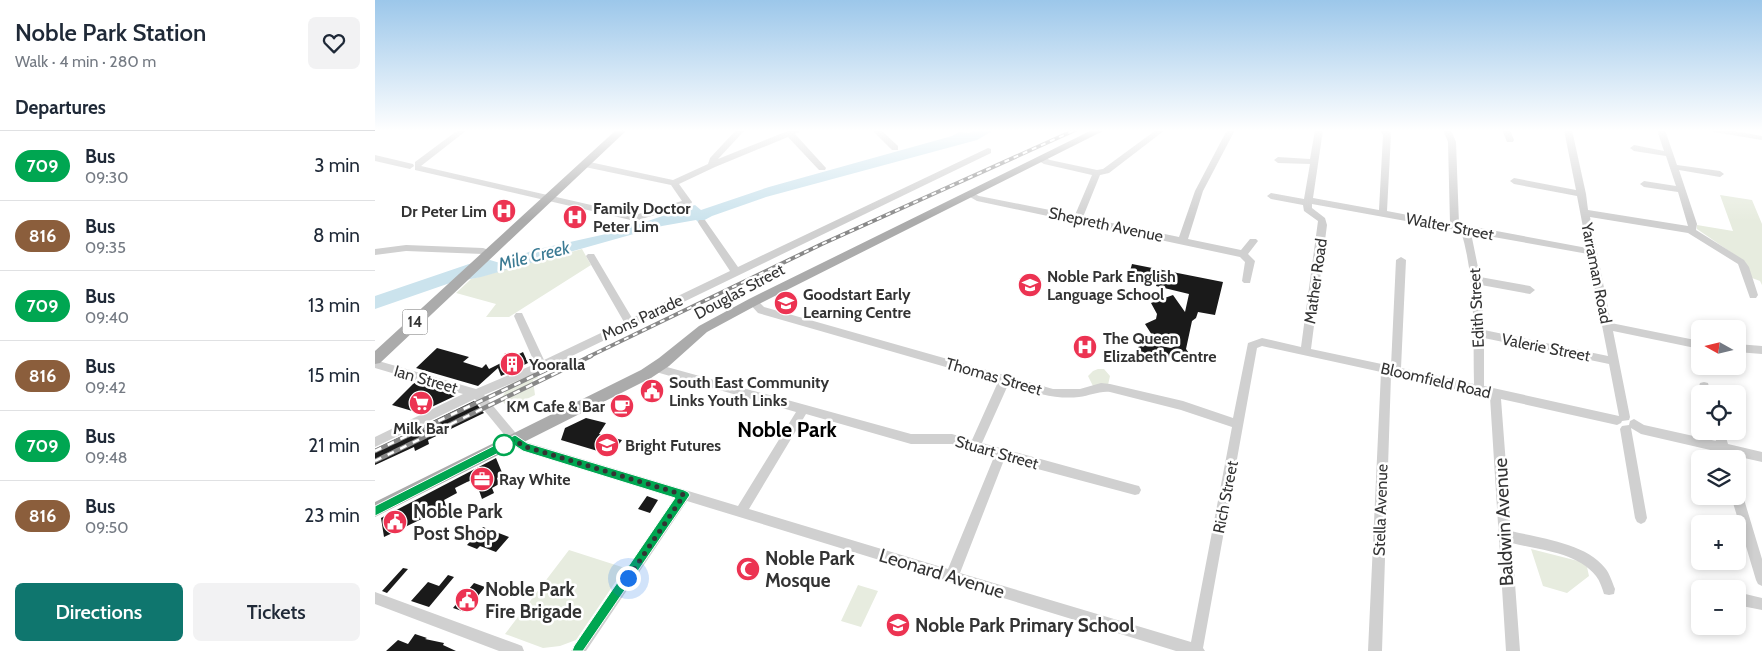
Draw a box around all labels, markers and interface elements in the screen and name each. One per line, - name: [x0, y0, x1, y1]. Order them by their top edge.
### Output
- button: heart: [308, 17, 360, 69]
- text: Noble Park Station: [15, 18, 206, 47]
- text: Walk · 4 min · 280 m: [15, 52, 156, 71]
- text: Departures: [15, 96, 106, 119]
- text: Bus: [85, 145, 115, 168]
- text: 3 min: [314, 154, 360, 177]
- text: 709: [27, 155, 58, 177]
- text: 09:30: [85, 168, 128, 187]
- hospital icon: Dr Peter Lim: [491, 198, 517, 224]
- place label: Family Doctor Peter Lim: [593, 199, 691, 236]
- place label: Dr Peter Lim: [401, 202, 487, 221]
- street label: Shepreth Avenue: [1047, 203, 1165, 246]
- hospital icon: Family Doctor Peter Lim: [562, 204, 588, 230]
- street label: Walter Street: [1404, 209, 1496, 244]
- text: Bus: [85, 215, 115, 238]
- street label: Yarraman Road: [1577, 220, 1616, 325]
- text: 8 min: [313, 224, 360, 247]
- text: 816: [29, 225, 56, 247]
- water label: Mile Creek: [495, 236, 573, 276]
- street label: Mather Road: [1300, 237, 1331, 325]
- text: 09:35: [85, 238, 126, 257]
- street label: Douglas Street: [691, 259, 788, 323]
- place label: Noble Park English Language School: [1047, 267, 1176, 304]
- street label: Edith Street: [1465, 267, 1488, 348]
- school or university icon: Noble Park English Language School: [1017, 272, 1043, 298]
- text: Bus: [85, 285, 115, 308]
- place label: Goodstart Early Learning Centre: [803, 285, 911, 322]
- street label: Mons Parade: [599, 290, 686, 344]
- school or university icon: Goodstart Early Learning Centre: [773, 290, 799, 316]
- text: 13 min: [308, 294, 360, 317]
- text: 709: [27, 295, 58, 317]
- text: 09:40: [85, 308, 129, 327]
- road number: 14: [403, 310, 427, 334]
- north arrow: [1691, 320, 1746, 375]
- map controls: [1691, 320, 1746, 635]
- place label: The Queen Elizabeth Centre: [1103, 329, 1216, 366]
- street label: Valerie Street: [1500, 330, 1593, 366]
- hospital icon: The Queen Elizabeth Centre: [1072, 334, 1098, 360]
- building icon: Yooralla: [499, 351, 525, 377]
- street label: Thomas Street: [944, 354, 1045, 399]
- text: Bus: [85, 355, 115, 378]
- place label: Yooralla: [528, 355, 585, 374]
- street label: Bloomfield Road: [1379, 359, 1493, 402]
- street label: Ian Street: [392, 361, 460, 398]
- text: 15 min: [308, 364, 360, 387]
- text: 816: [29, 365, 56, 387]
- place label: South East Community Links Youth Links: [669, 373, 830, 410]
- text: 09:42: [85, 378, 126, 397]
- public building icon: South East Community Links Youth Links: [639, 378, 665, 404]
- button: locate: [1691, 385, 1746, 440]
- supermarket icon: Milk Bar: [408, 390, 434, 416]
- cafe icon: KM Cafe & Bar: [609, 393, 635, 419]
- place label: KM Cafe & Bar: [506, 397, 606, 416]
- district label: Noble Park: [737, 417, 837, 442]
- place label: Milk Bar: [393, 419, 450, 438]
- text: Bus: [85, 425, 115, 448]
- school or university icon: Bright Futures: [594, 432, 620, 458]
- street label: Stuart Street: [953, 432, 1041, 474]
- text: 21 min: [308, 434, 360, 457]
- unlabelled marker: [493, 434, 515, 456]
- text: 709: [27, 435, 58, 457]
- place label: Bright Futures: [625, 436, 721, 455]
- text: 09:48: [85, 448, 128, 467]
- button: layers: [1691, 450, 1746, 505]
- street label: Baldwin Avenue: [1489, 457, 1518, 587]
- street label: Rich Street: [1209, 459, 1242, 535]
- street label: Stella Avenue: [1369, 464, 1392, 556]
- office icon: Ray White: [469, 466, 495, 492]
- place label: Ray White: [499, 470, 571, 489]
- text: Bus: [85, 495, 115, 518]
- place label: Noble Park Post Shop: [413, 500, 504, 545]
- text: 23 min: [304, 504, 360, 527]
- text: 816: [29, 505, 56, 527]
- public building icon: Noble Park Post Shop: [382, 509, 408, 535]
- button: +: [1691, 515, 1746, 570]
- text: 09:50: [85, 518, 128, 537]
- street label: Leonard Avenue: [876, 543, 1008, 604]
- place label: Noble Park Mosque: [765, 547, 856, 592]
- mosque icon: Noble Park Mosque: [735, 556, 761, 582]
- your location: [616, 566, 641, 591]
- place label: Noble Park Fire Brigade: [485, 578, 582, 623]
- button: −: [1691, 580, 1746, 635]
- button: Directions: [15, 583, 183, 641]
- button: Tickets: [193, 583, 360, 641]
- public building icon: Noble Park Fire Brigade: [454, 587, 480, 613]
- school or university icon: Noble Park Primary School: [885, 612, 911, 638]
- place label: Noble Park Primary School: [915, 614, 1135, 637]

